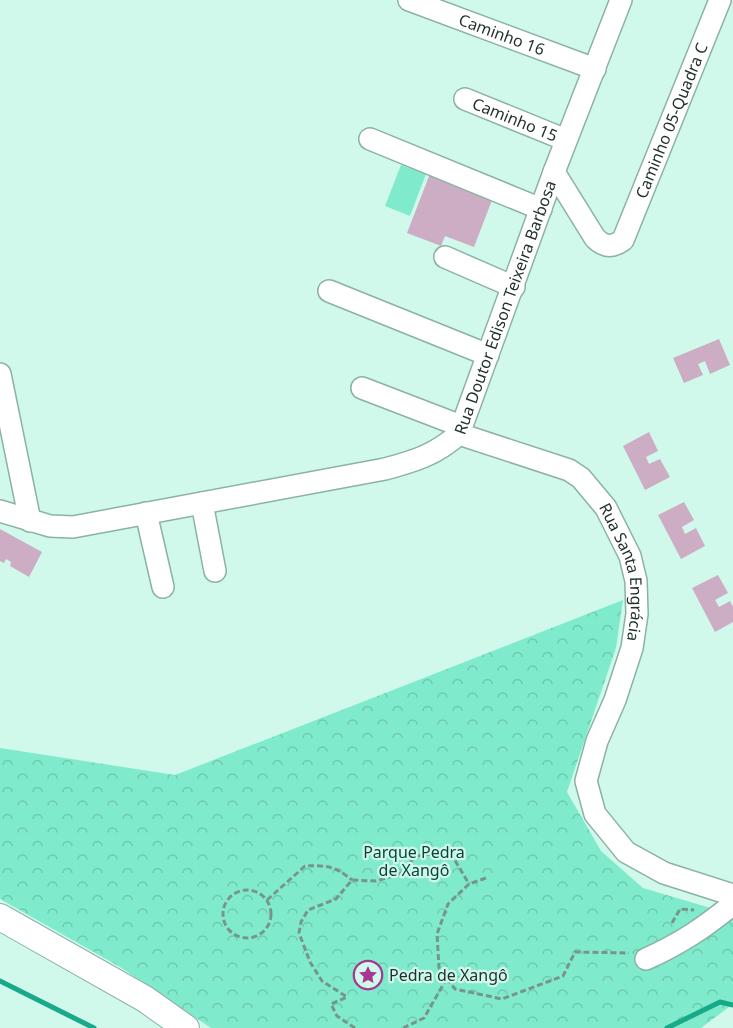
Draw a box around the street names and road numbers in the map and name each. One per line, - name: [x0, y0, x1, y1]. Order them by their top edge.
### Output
- street label: Caminho 16: [456, 8, 548, 60]
- street label: Caminho 05-Quadra C: [630, 39, 713, 202]
- street label: Caminho 15: [469, 92, 561, 146]
- street label: Rua Doutor Edison Teixeira Barbosa: [449, 177, 561, 437]
- street label: Rua Santa Engrácia: [594, 499, 648, 643]

